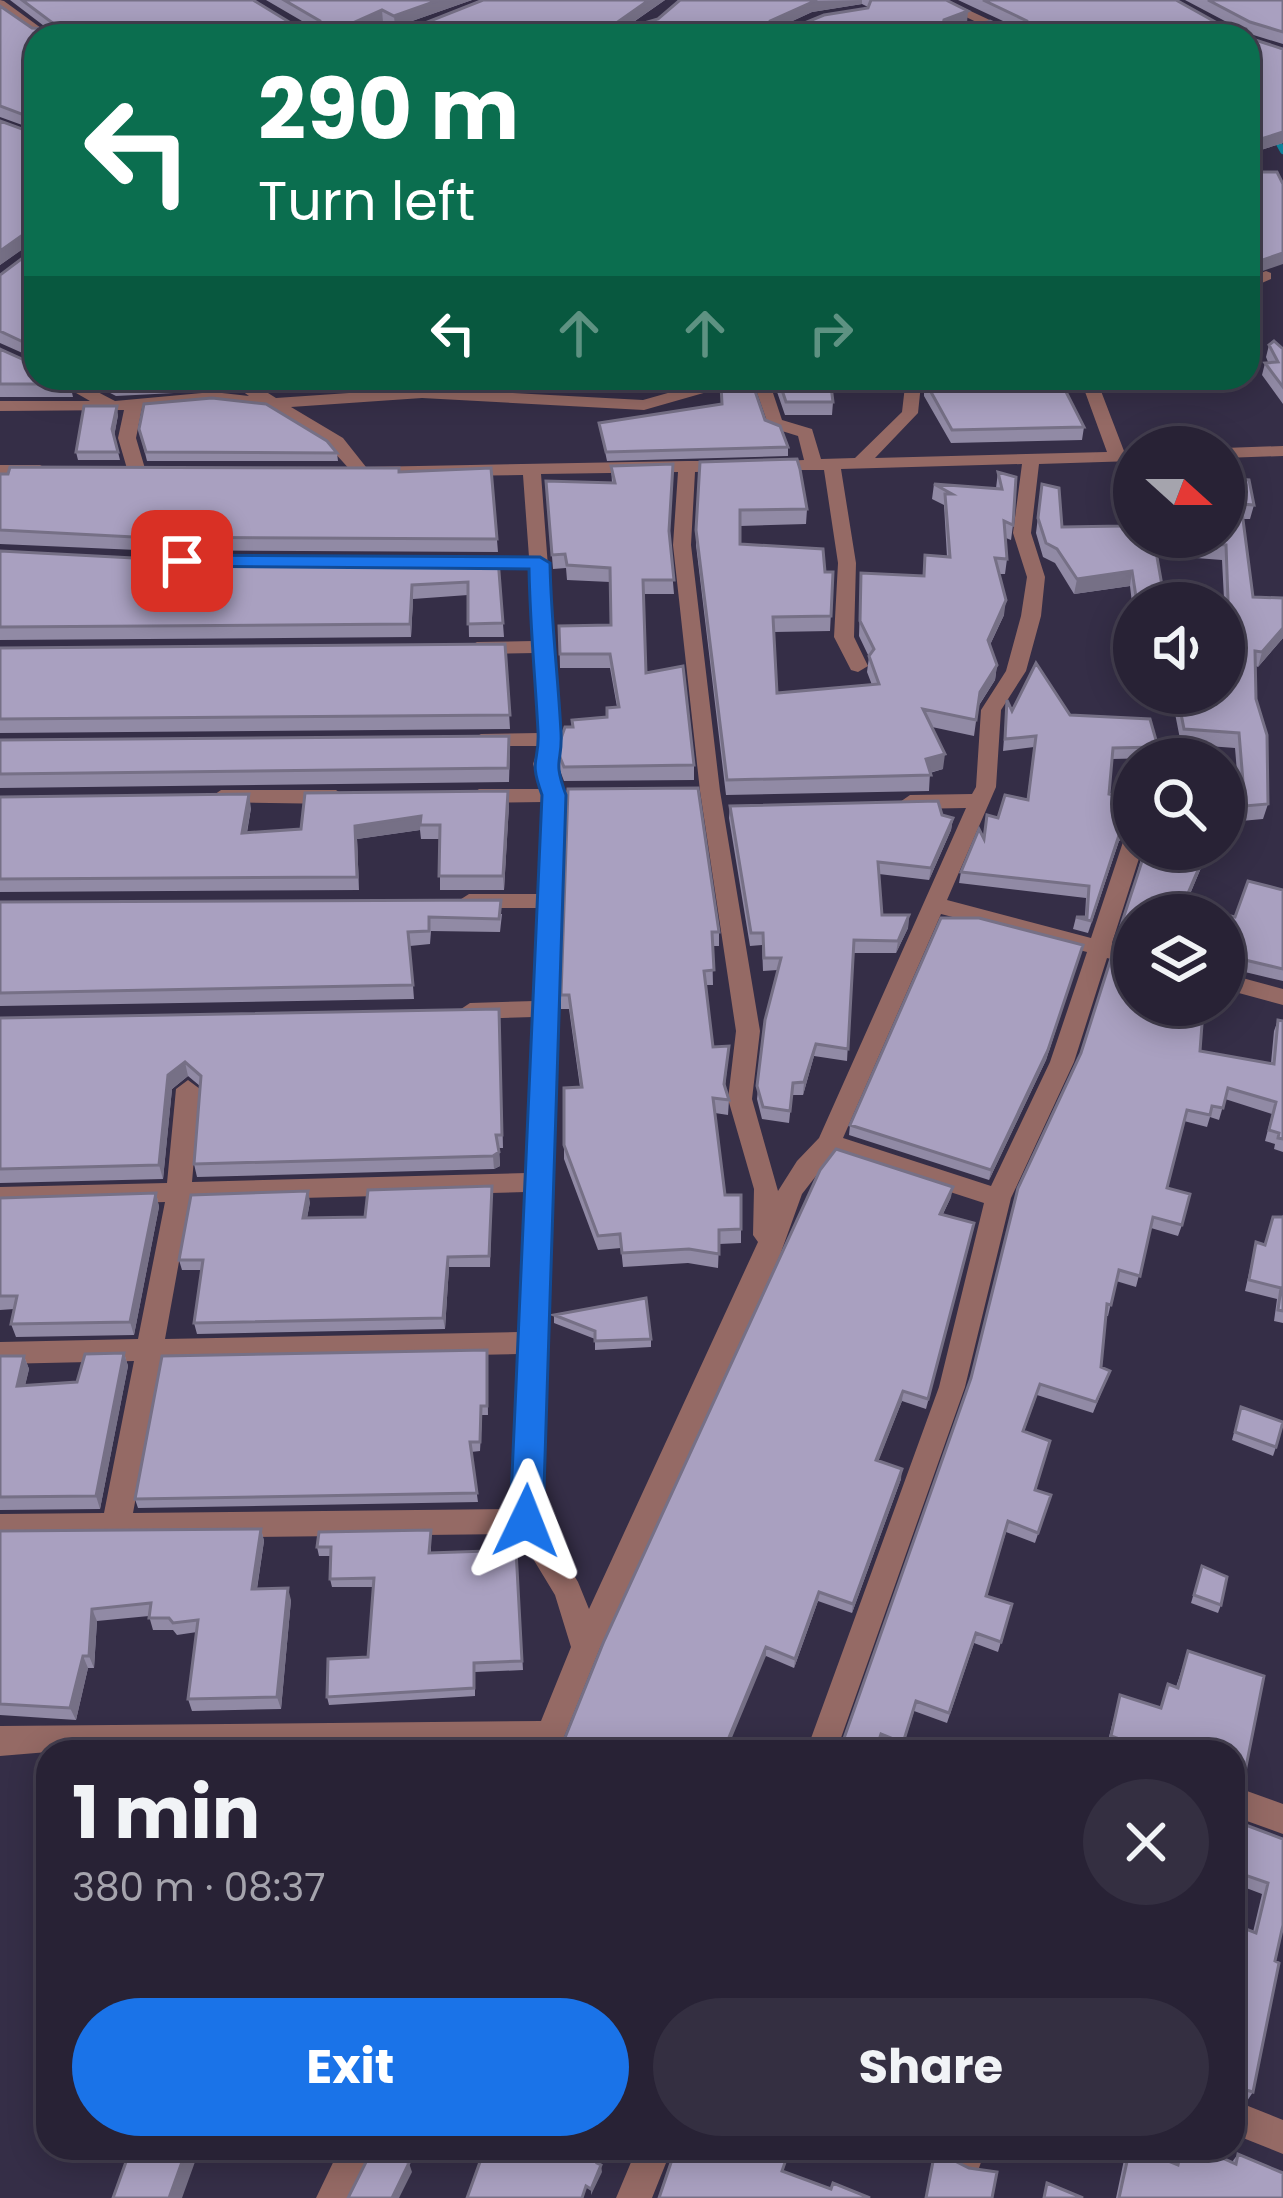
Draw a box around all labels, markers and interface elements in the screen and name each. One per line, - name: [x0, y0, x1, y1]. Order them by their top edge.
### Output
- text: 290 m: [258, 51, 519, 168]
- icon: left: [60, 72, 216, 228]
- text: Turn left: [258, 163, 475, 239]
- icon: left: [420, 300, 486, 366]
- icon: ahead: [546, 300, 612, 366]
- icon: ahead: [672, 300, 738, 366]
- icon: right: [798, 300, 864, 366]
- north arrow: [1113, 426, 1245, 558]
- map controls: [1113, 426, 1245, 1026]
- pin: [131, 510, 233, 612]
- icon: arrive: [149, 528, 215, 594]
- button: sound: [1113, 582, 1245, 714]
- button: search: [1113, 738, 1245, 870]
- button: layers: [1113, 894, 1245, 1026]
- position arrow: [463, 1458, 589, 1584]
- text: 1 min: [72, 1762, 260, 1863]
- button: close: [1083, 1779, 1209, 1905]
- text: 380 m · 08:37: [72, 1860, 325, 1915]
- button: Exit: [72, 1998, 629, 2136]
- button: Share: [653, 1998, 1209, 2136]

